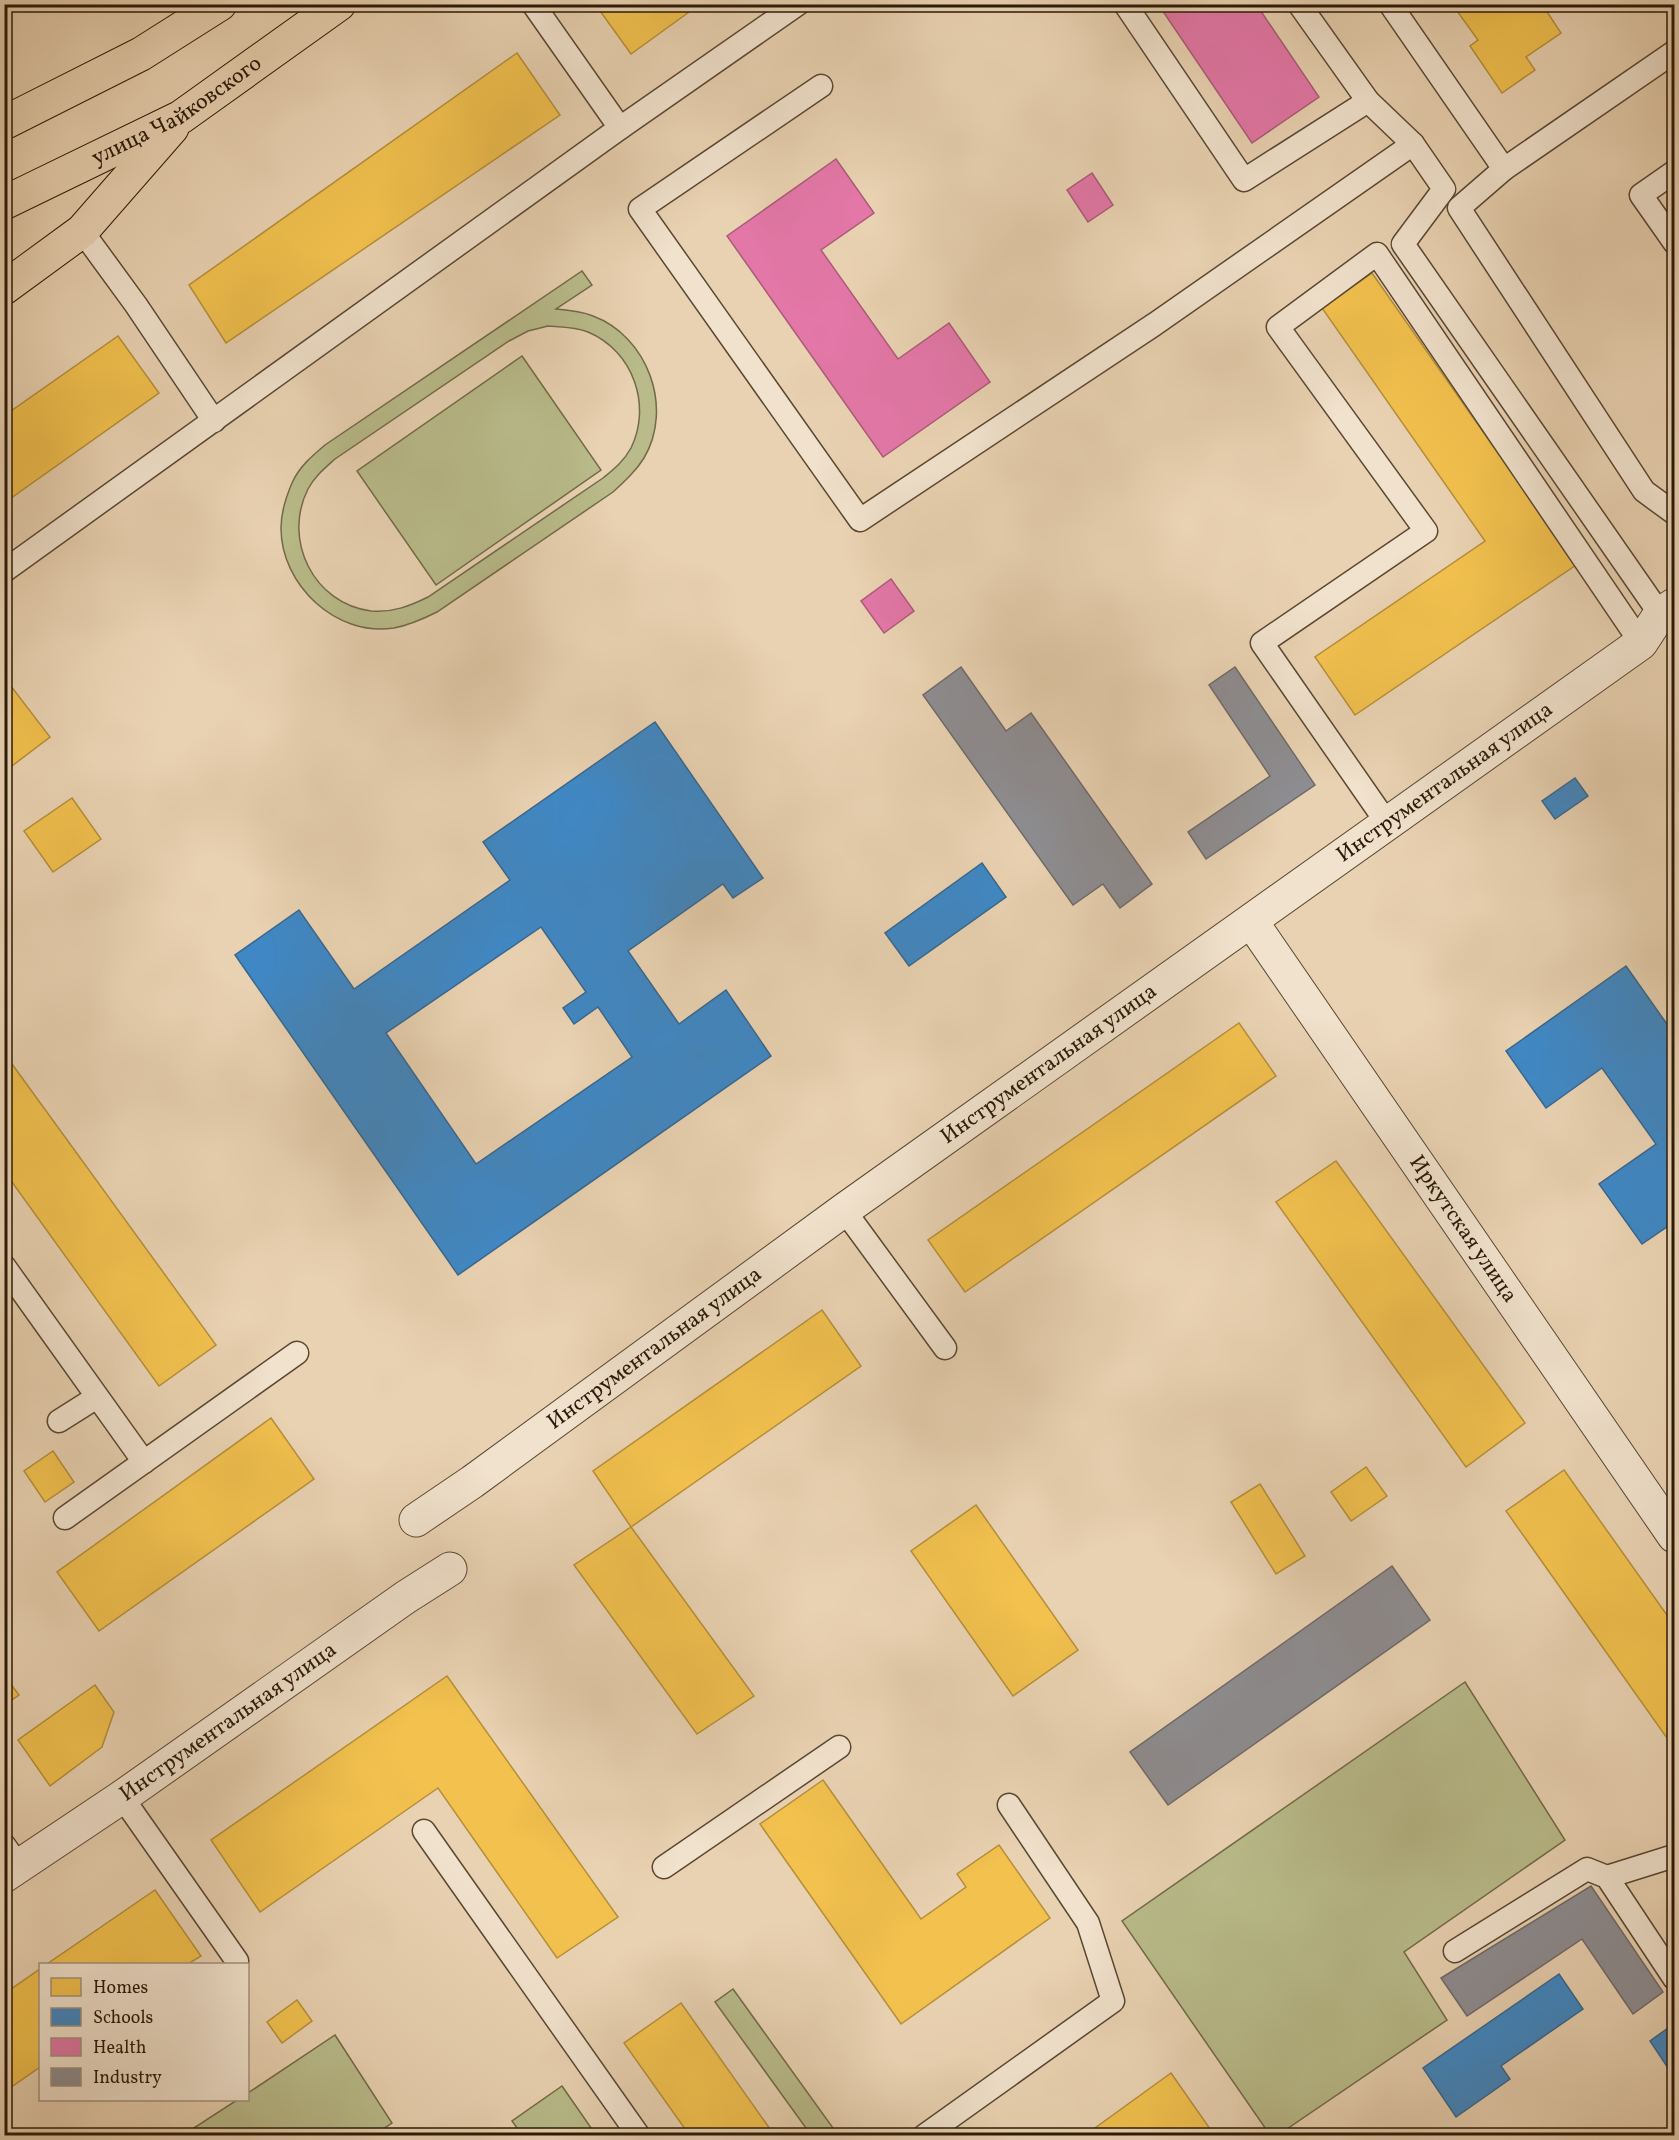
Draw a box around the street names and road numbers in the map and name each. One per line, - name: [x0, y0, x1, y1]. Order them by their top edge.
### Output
- street label: улица Чайковского: [86, 48, 268, 174]
- street label: Инструментальная улица: [1330, 695, 1560, 870]
- street label: Инструментальная улица: [934, 976, 1164, 1152]
- street label: Иркутская улица: [1401, 1149, 1525, 1309]
- street label: Инструментальная улица: [541, 1259, 768, 1437]
- street label: Инструментальная улица: [113, 1635, 343, 1809]

